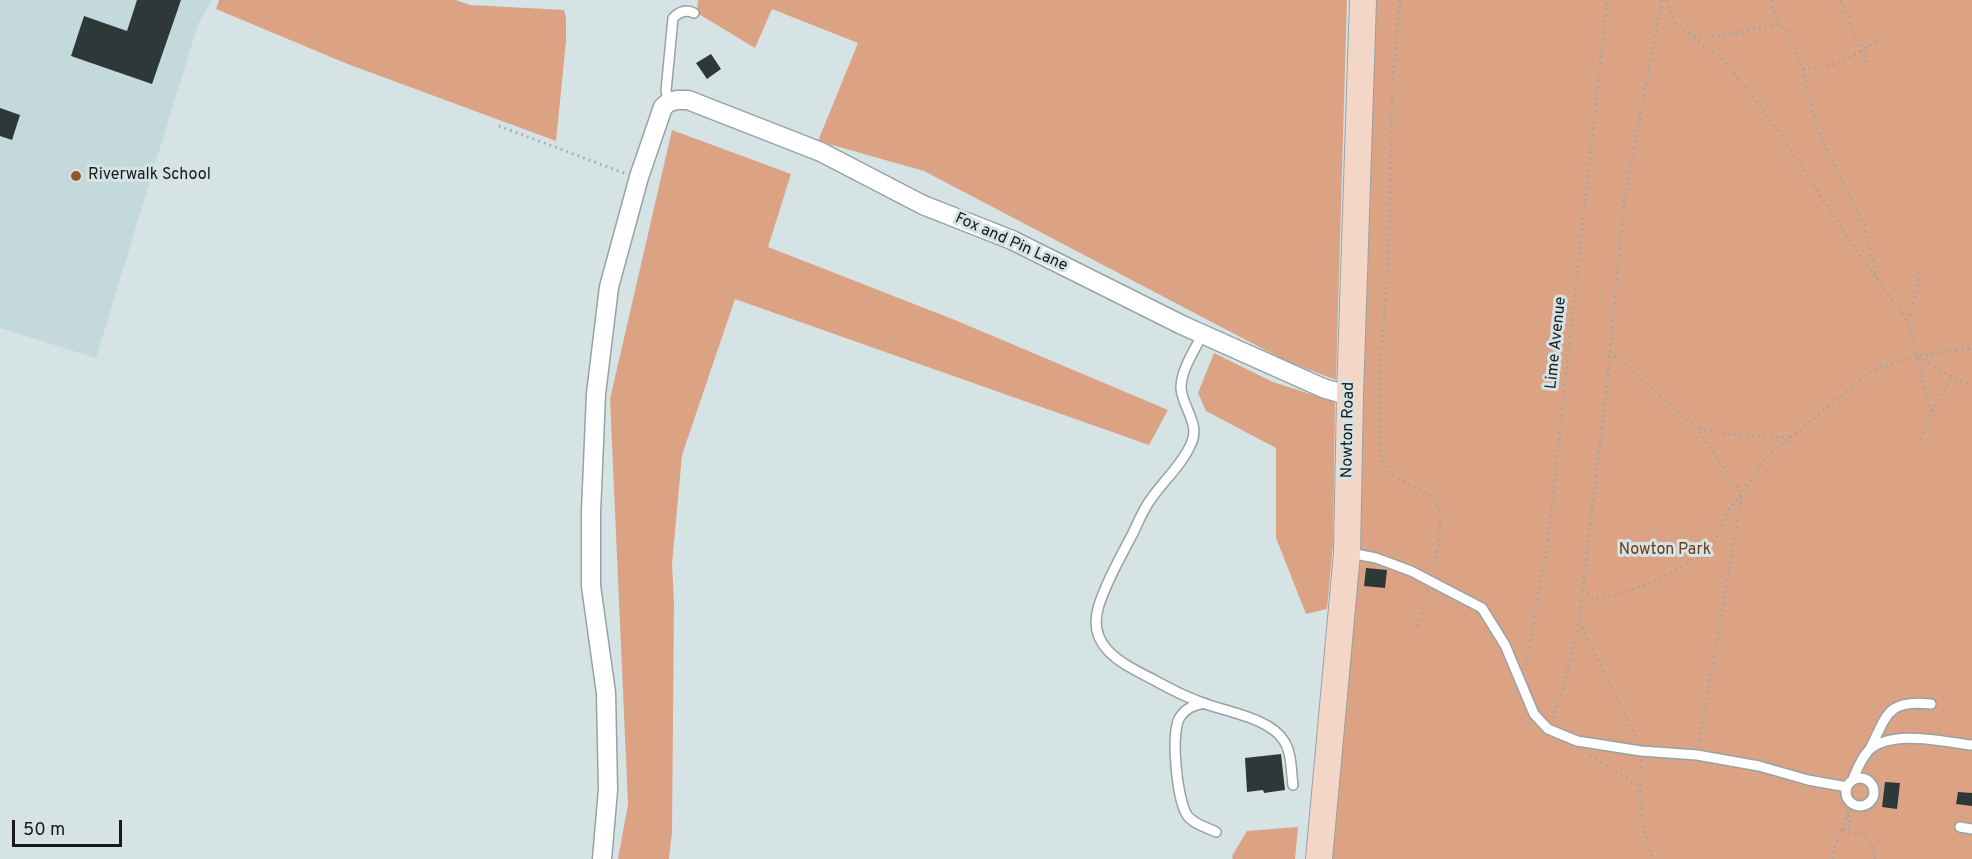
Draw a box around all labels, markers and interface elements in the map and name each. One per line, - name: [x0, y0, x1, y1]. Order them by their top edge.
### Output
- place label: Riverwalk School: [88, 166, 211, 186]
- marker: Riverwalk School: [69, 169, 83, 183]
- street label: Fox and Pin Lane: [952, 210, 1070, 276]
- street label: Lime Avenue: [1543, 296, 1571, 390]
- street label: Nowton Road: [1339, 382, 1359, 478]
- park label: Nowton Park: [1619, 541, 1711, 561]
- scale bar: [15, 808, 124, 846]
- text: 50 m: [23, 819, 65, 842]

